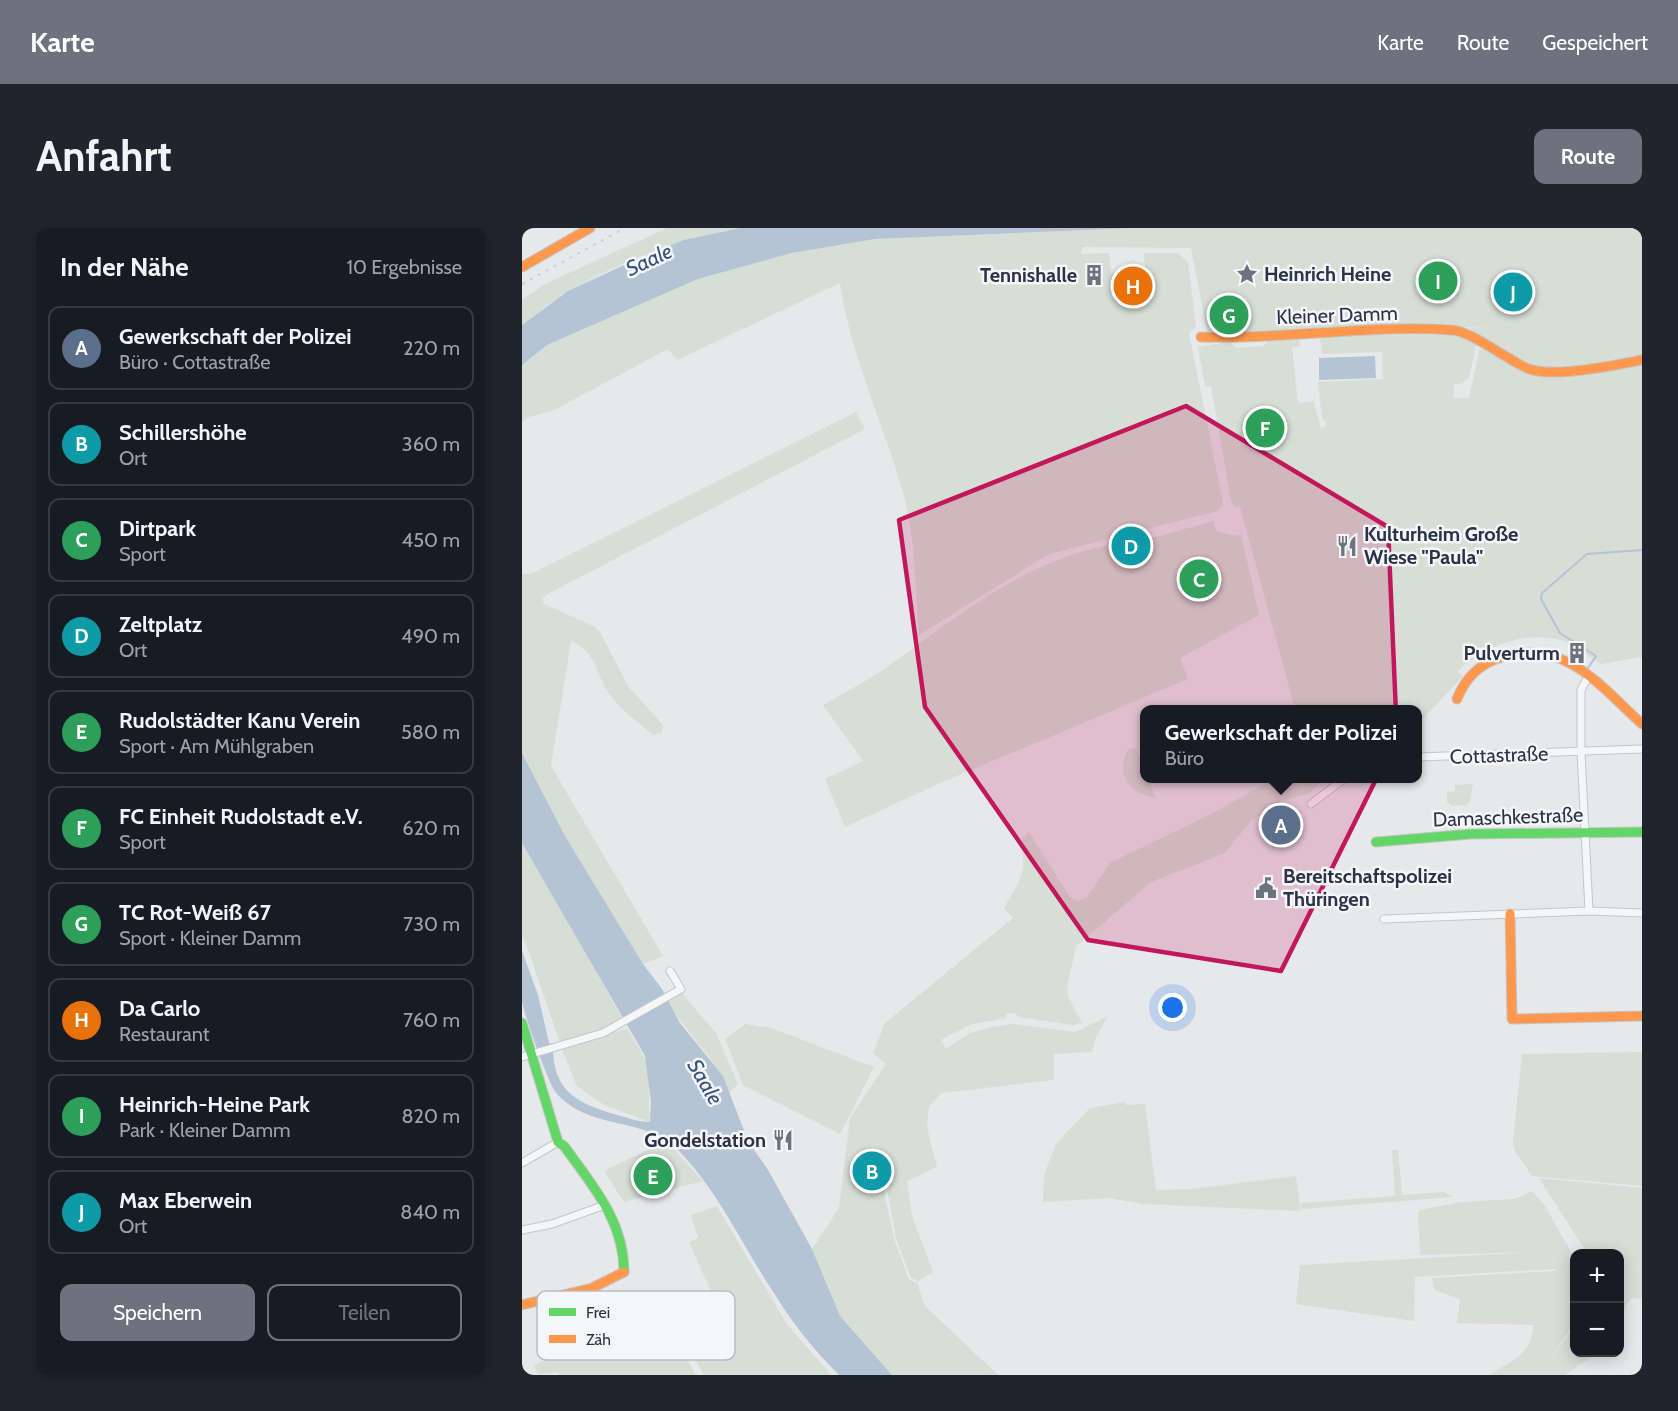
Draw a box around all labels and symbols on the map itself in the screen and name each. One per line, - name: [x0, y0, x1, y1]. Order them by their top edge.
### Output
- water label: Saale: [622, 238, 676, 281]
- pin: I: [1418, 259, 1458, 304]
- place icon: Heinrich Heine: [1235, 262, 1259, 286]
- place label: Heinrich Heine: [1264, 262, 1391, 286]
- place label: Tennishalle: [980, 263, 1077, 287]
- building icon: Tennishalle: [1082, 263, 1106, 287]
- pin: H: [1114, 264, 1152, 308]
- pin: J: [1494, 270, 1532, 314]
- pin: G: [1210, 292, 1248, 338]
- street label: Kleiner Damm: [1276, 301, 1398, 329]
- pin: F: [1246, 406, 1284, 450]
- place label: Kulturheim Große Wiese "Paula": [1364, 522, 1518, 569]
- pin: D: [1112, 524, 1150, 568]
- restaurant icon: Kulturheim Große Wiese "Paula": [1335, 534, 1359, 558]
- pin: C: [1180, 556, 1218, 602]
- place label: Pulverturm: [1463, 641, 1560, 665]
- building icon: Pulverturm: [1565, 641, 1589, 665]
- street label: Cottastraße: [1449, 741, 1549, 769]
- pin: A: [1262, 802, 1300, 848]
- street label: Damaschkestraße: [1432, 802, 1584, 832]
- place label: Bereitschaftspolizei Thüringen: [1283, 864, 1452, 911]
- public building icon: Bereitschaftspolizei Thüringen: [1254, 876, 1278, 900]
- your location: [1158, 993, 1187, 1022]
- water label: Saale: [683, 1055, 729, 1109]
- place label: Gondelstation: [644, 1128, 766, 1152]
- restaurant icon: Gondelstation: [771, 1128, 795, 1152]
- pin: B: [852, 1148, 892, 1194]
- pin: E: [634, 1154, 672, 1198]
- legend: [537, 1291, 735, 1360]
- text: Frei: [586, 1303, 610, 1322]
- text: Zäh: [586, 1330, 611, 1349]

